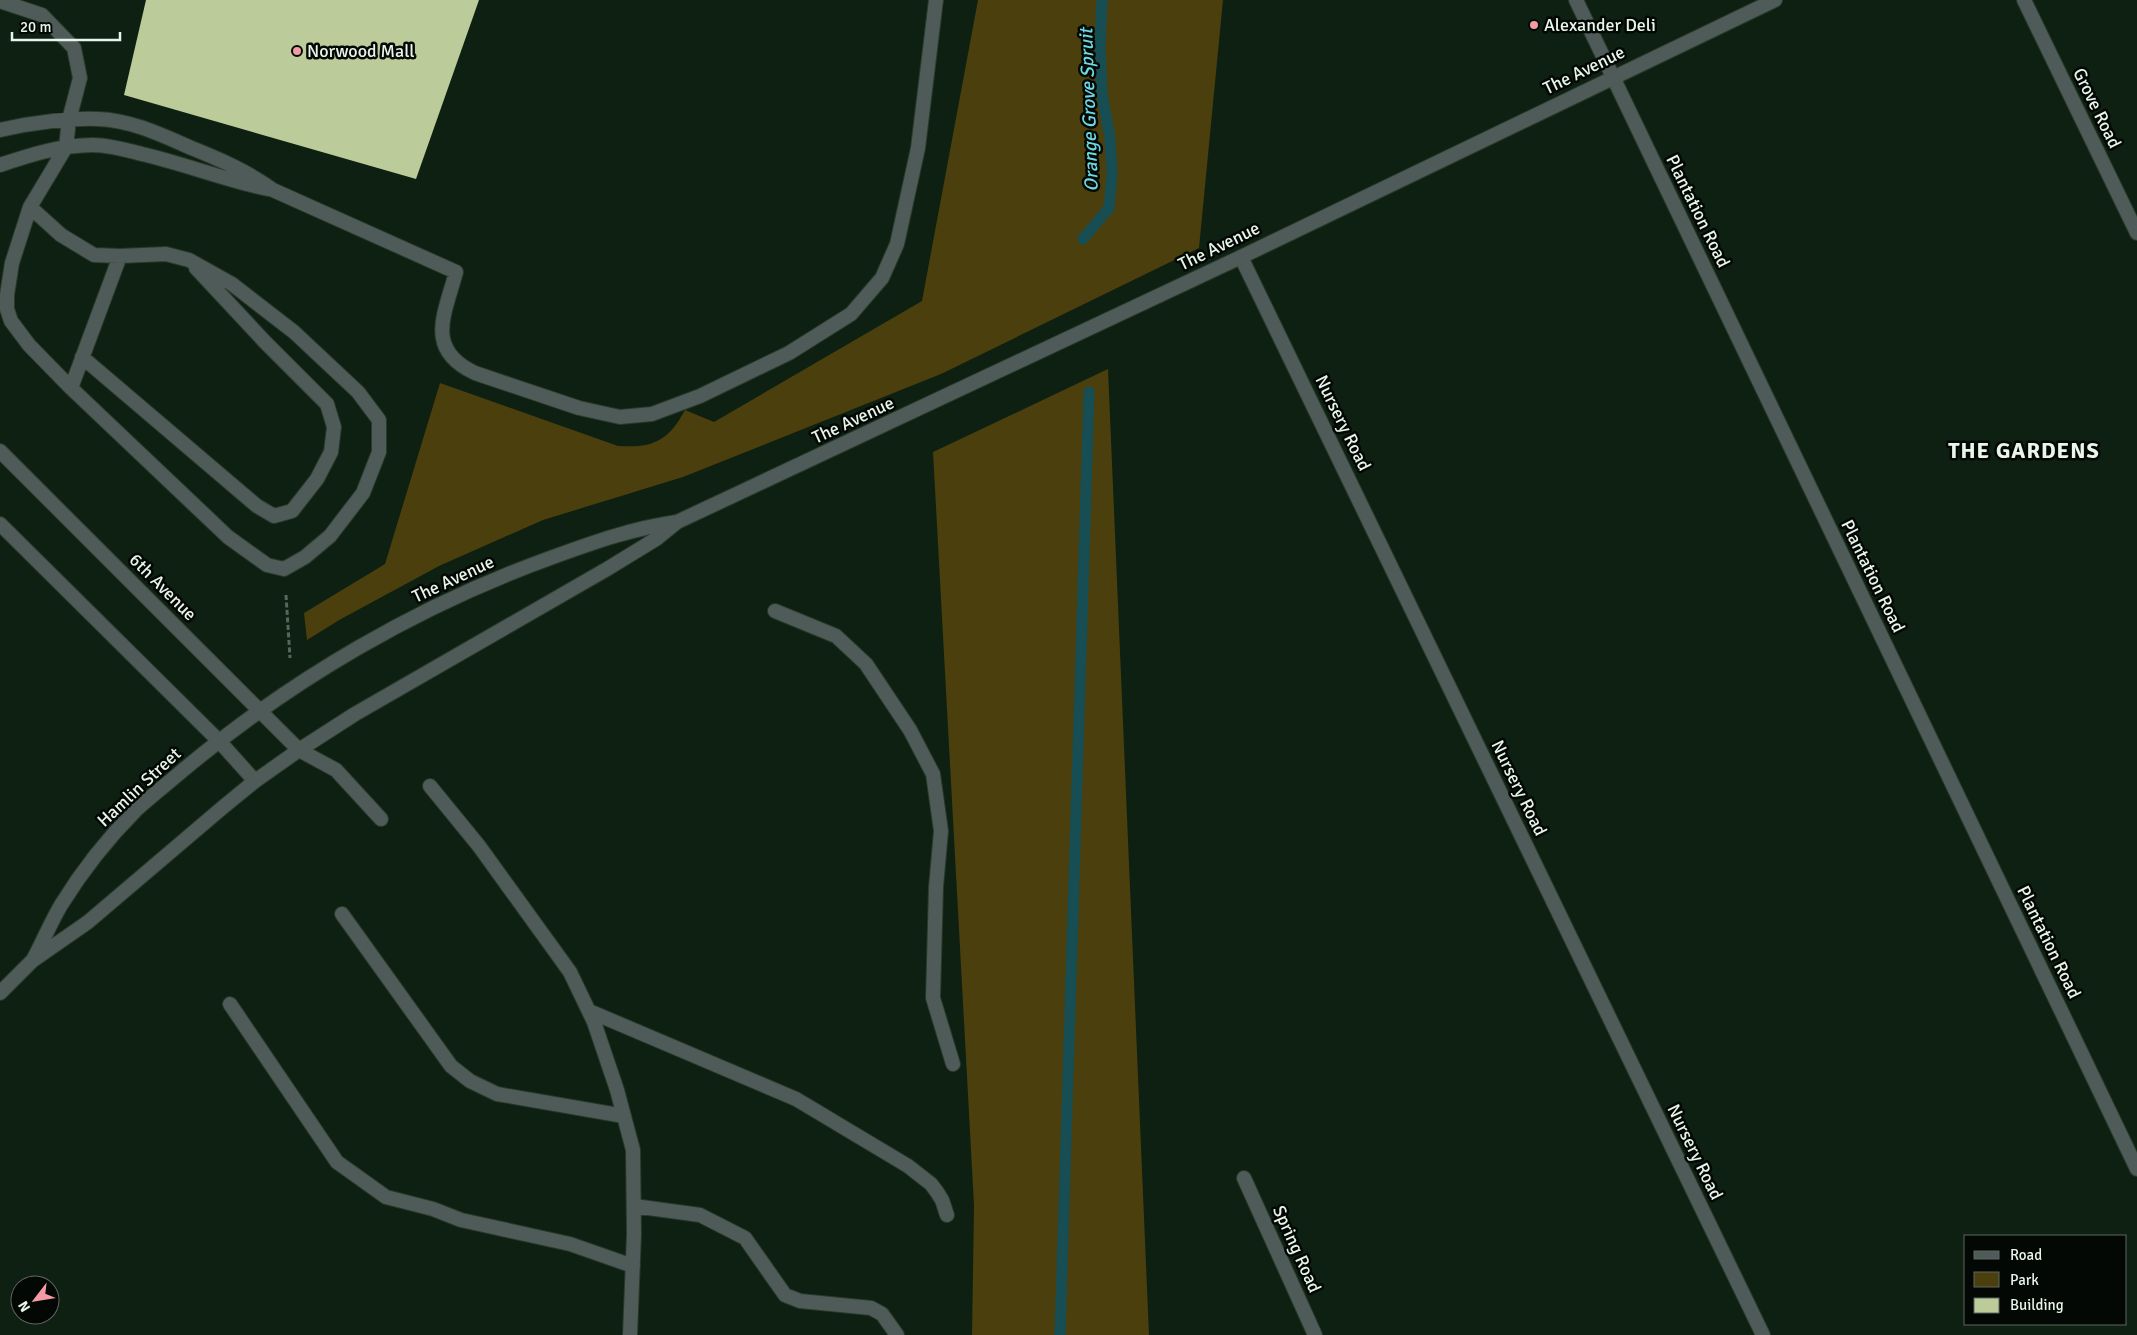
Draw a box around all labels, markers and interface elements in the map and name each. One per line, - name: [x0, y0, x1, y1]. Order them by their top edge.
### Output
- scale bar: [12, 10, 120, 42]
- place label: Alexander Deli: [1544, 14, 1656, 36]
- text: 20 m: [20, 18, 51, 36]
- marker: Alexander Deli: [1528, 19, 1540, 31]
- water label: Orange Grove Spruit: [1074, 26, 1104, 192]
- place label: Norwood Mall: [307, 40, 415, 62]
- street label: The Avenue: [1540, 41, 1628, 99]
- marker: Norwood Mall: [291, 45, 303, 57]
- street label: Grove Road: [2068, 64, 2126, 152]
- street label: Plantation Road: [1661, 151, 1735, 271]
- street label: The Avenue: [1175, 217, 1263, 275]
- street label: Nursery Road: [1310, 372, 1376, 474]
- street label: The Avenue: [809, 391, 897, 449]
- district label: THE GARDENS: [1948, 437, 2100, 464]
- street label: Plantation Road: [1836, 516, 1910, 636]
- street label: 6th Avenue: [125, 549, 201, 625]
- street label: The Avenue: [409, 550, 497, 608]
- street label: Nursery Road: [1486, 737, 1552, 839]
- street label: Hamlin Street: [93, 743, 185, 831]
- street label: Plantation Road: [2012, 882, 2086, 1002]
- street label: Nursery Road: [1662, 1101, 1728, 1203]
- street label: Spring Road: [1268, 1202, 1326, 1296]
- legend: [1964, 1235, 2127, 1325]
- text: Road: [2010, 1246, 2042, 1264]
- text: Park: [2010, 1271, 2039, 1289]
- north arrow: [10, 1275, 60, 1325]
- text: Building: [2010, 1296, 2064, 1314]
- text: N: [14, 1298, 34, 1315]

